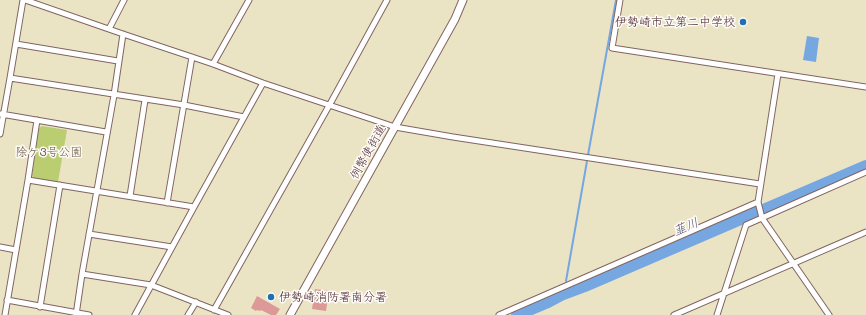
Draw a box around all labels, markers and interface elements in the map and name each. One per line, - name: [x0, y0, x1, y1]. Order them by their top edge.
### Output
- place label: 伊勢崎市立第二中学校: [615, 15, 735, 29]
- marker: 伊勢崎市立第二中学校: [738, 17, 748, 27]
- street label: 例幣使街道: [347, 122, 389, 182]
- park label: 除ケ3号公園: [15, 145, 83, 159]
- water label: 韮川: [671, 215, 701, 239]
- place label: 伊勢崎消防署南分署: [279, 290, 387, 304]
- marker: 伊勢崎消防署南分署: [266, 292, 276, 302]

